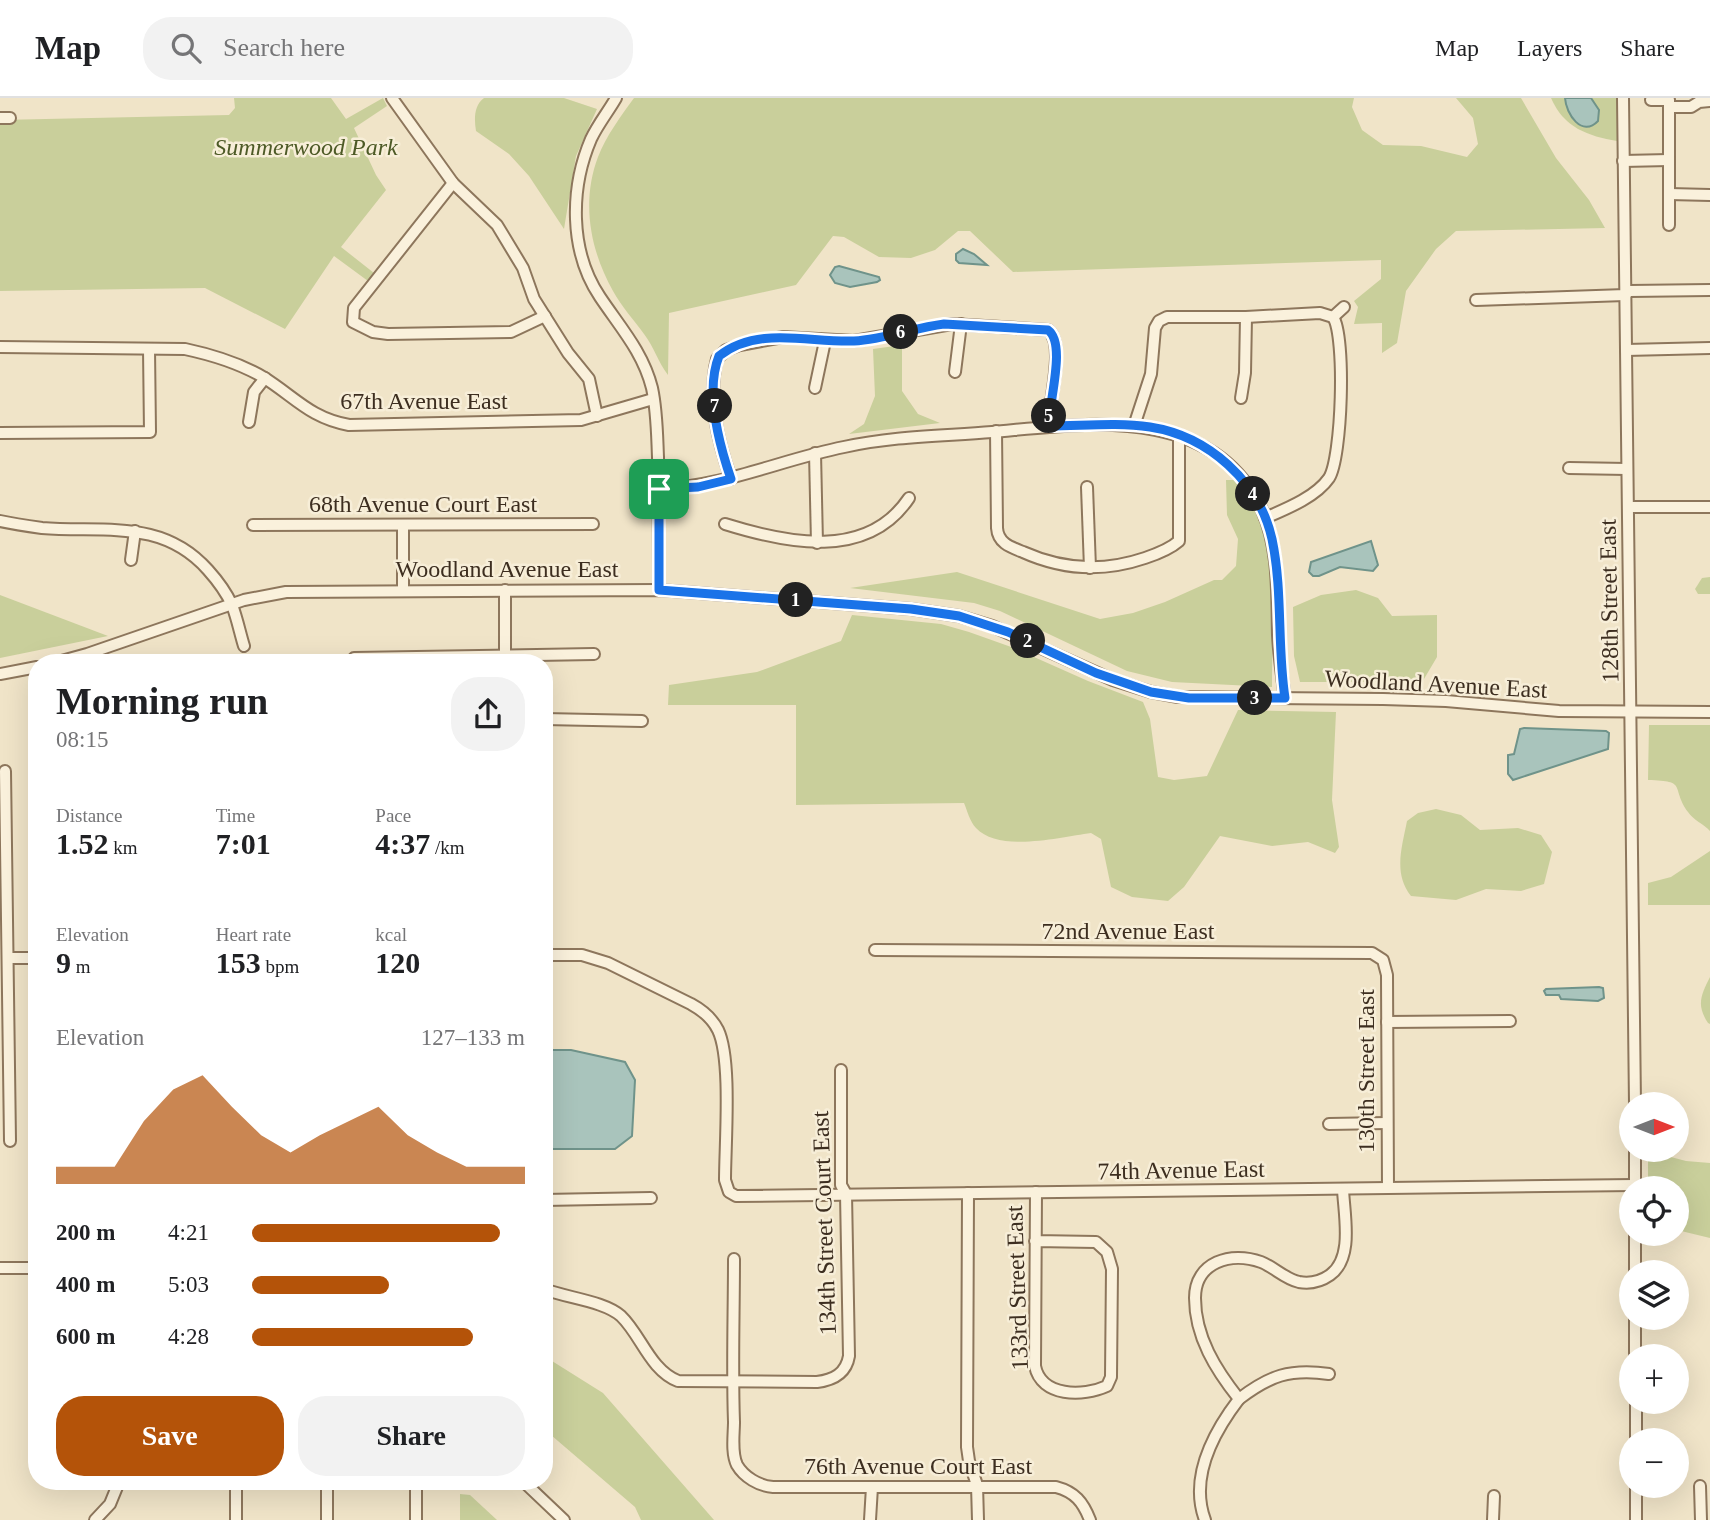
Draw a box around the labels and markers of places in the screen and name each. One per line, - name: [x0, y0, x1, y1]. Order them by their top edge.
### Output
- pin: 6: [884, 314, 918, 350]
- pin: 7: [698, 388, 732, 424]
- pin: 5: [1032, 398, 1066, 434]
- pin: [629, 459, 689, 519]
- pin: 4: [1236, 476, 1270, 512]
- pin: 1: [778, 582, 814, 618]
- pin: 2: [1010, 624, 1046, 658]
- pin: 3: [1238, 680, 1272, 716]

